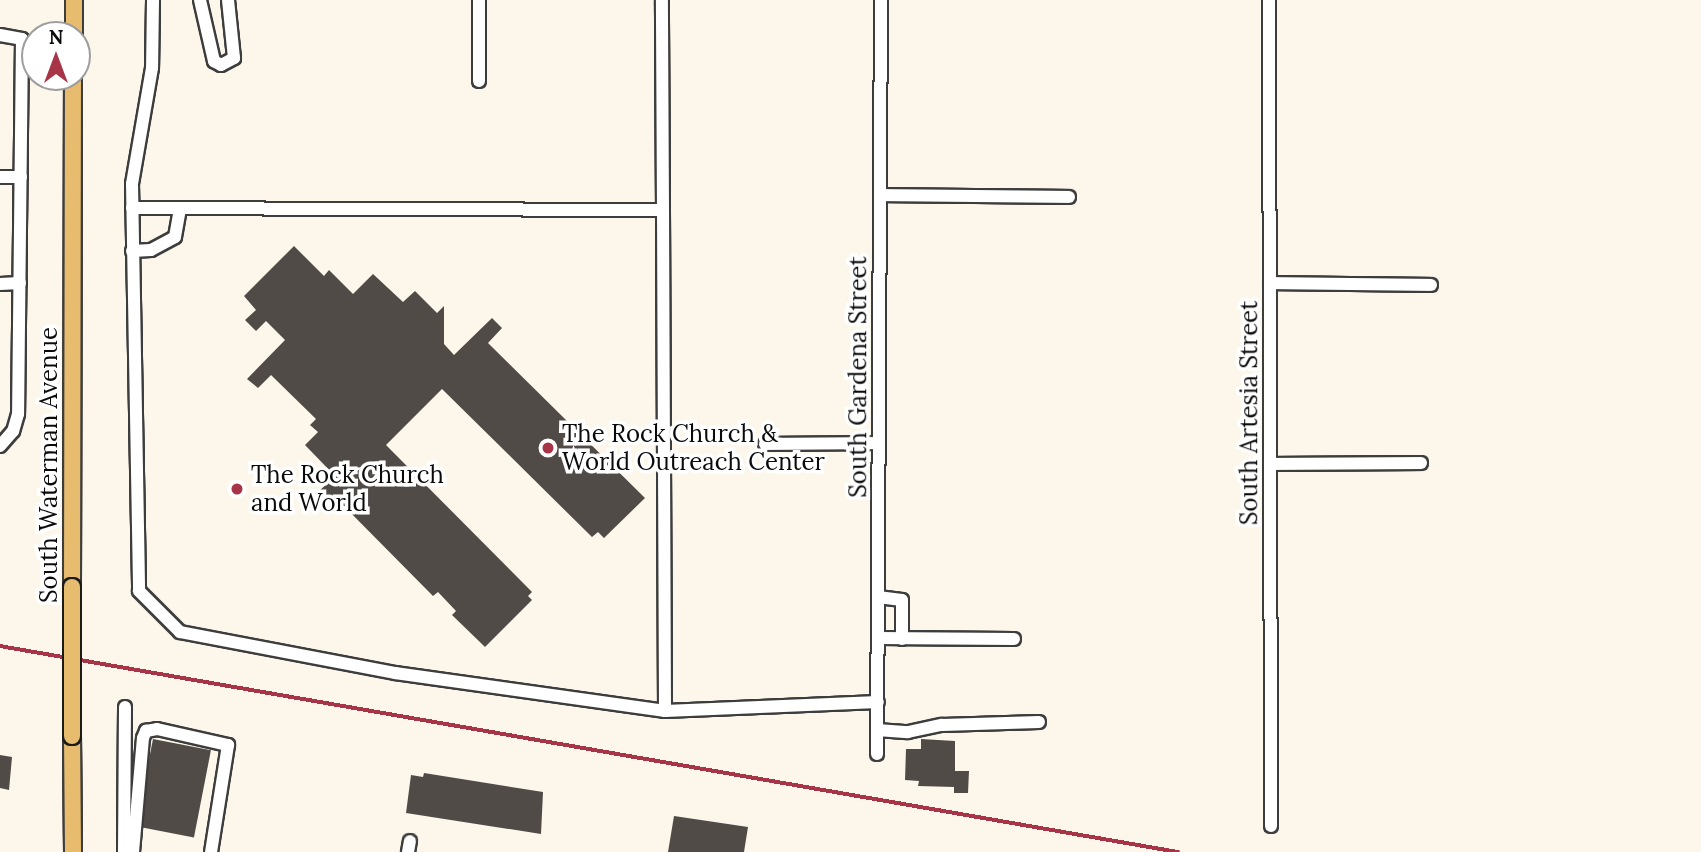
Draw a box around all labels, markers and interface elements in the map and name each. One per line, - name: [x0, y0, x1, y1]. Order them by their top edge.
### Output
- north arrow: [21, 21, 91, 91]
- text: N: [49, 25, 63, 49]
- street label: South Gardena Street: [844, 256, 872, 498]
- street label: South Artesia Street: [1235, 301, 1263, 525]
- street label: South Waterman Avenue: [35, 327, 63, 603]
- place label: The Rock Church & World Outreach Center: [562, 420, 825, 476]
- marker: The Rock Church & World Outreach Center: [540, 440, 556, 456]
- place label: The Rock Church and World: [251, 461, 444, 517]
- marker: The Rock Church and World: [229, 481, 245, 497]

